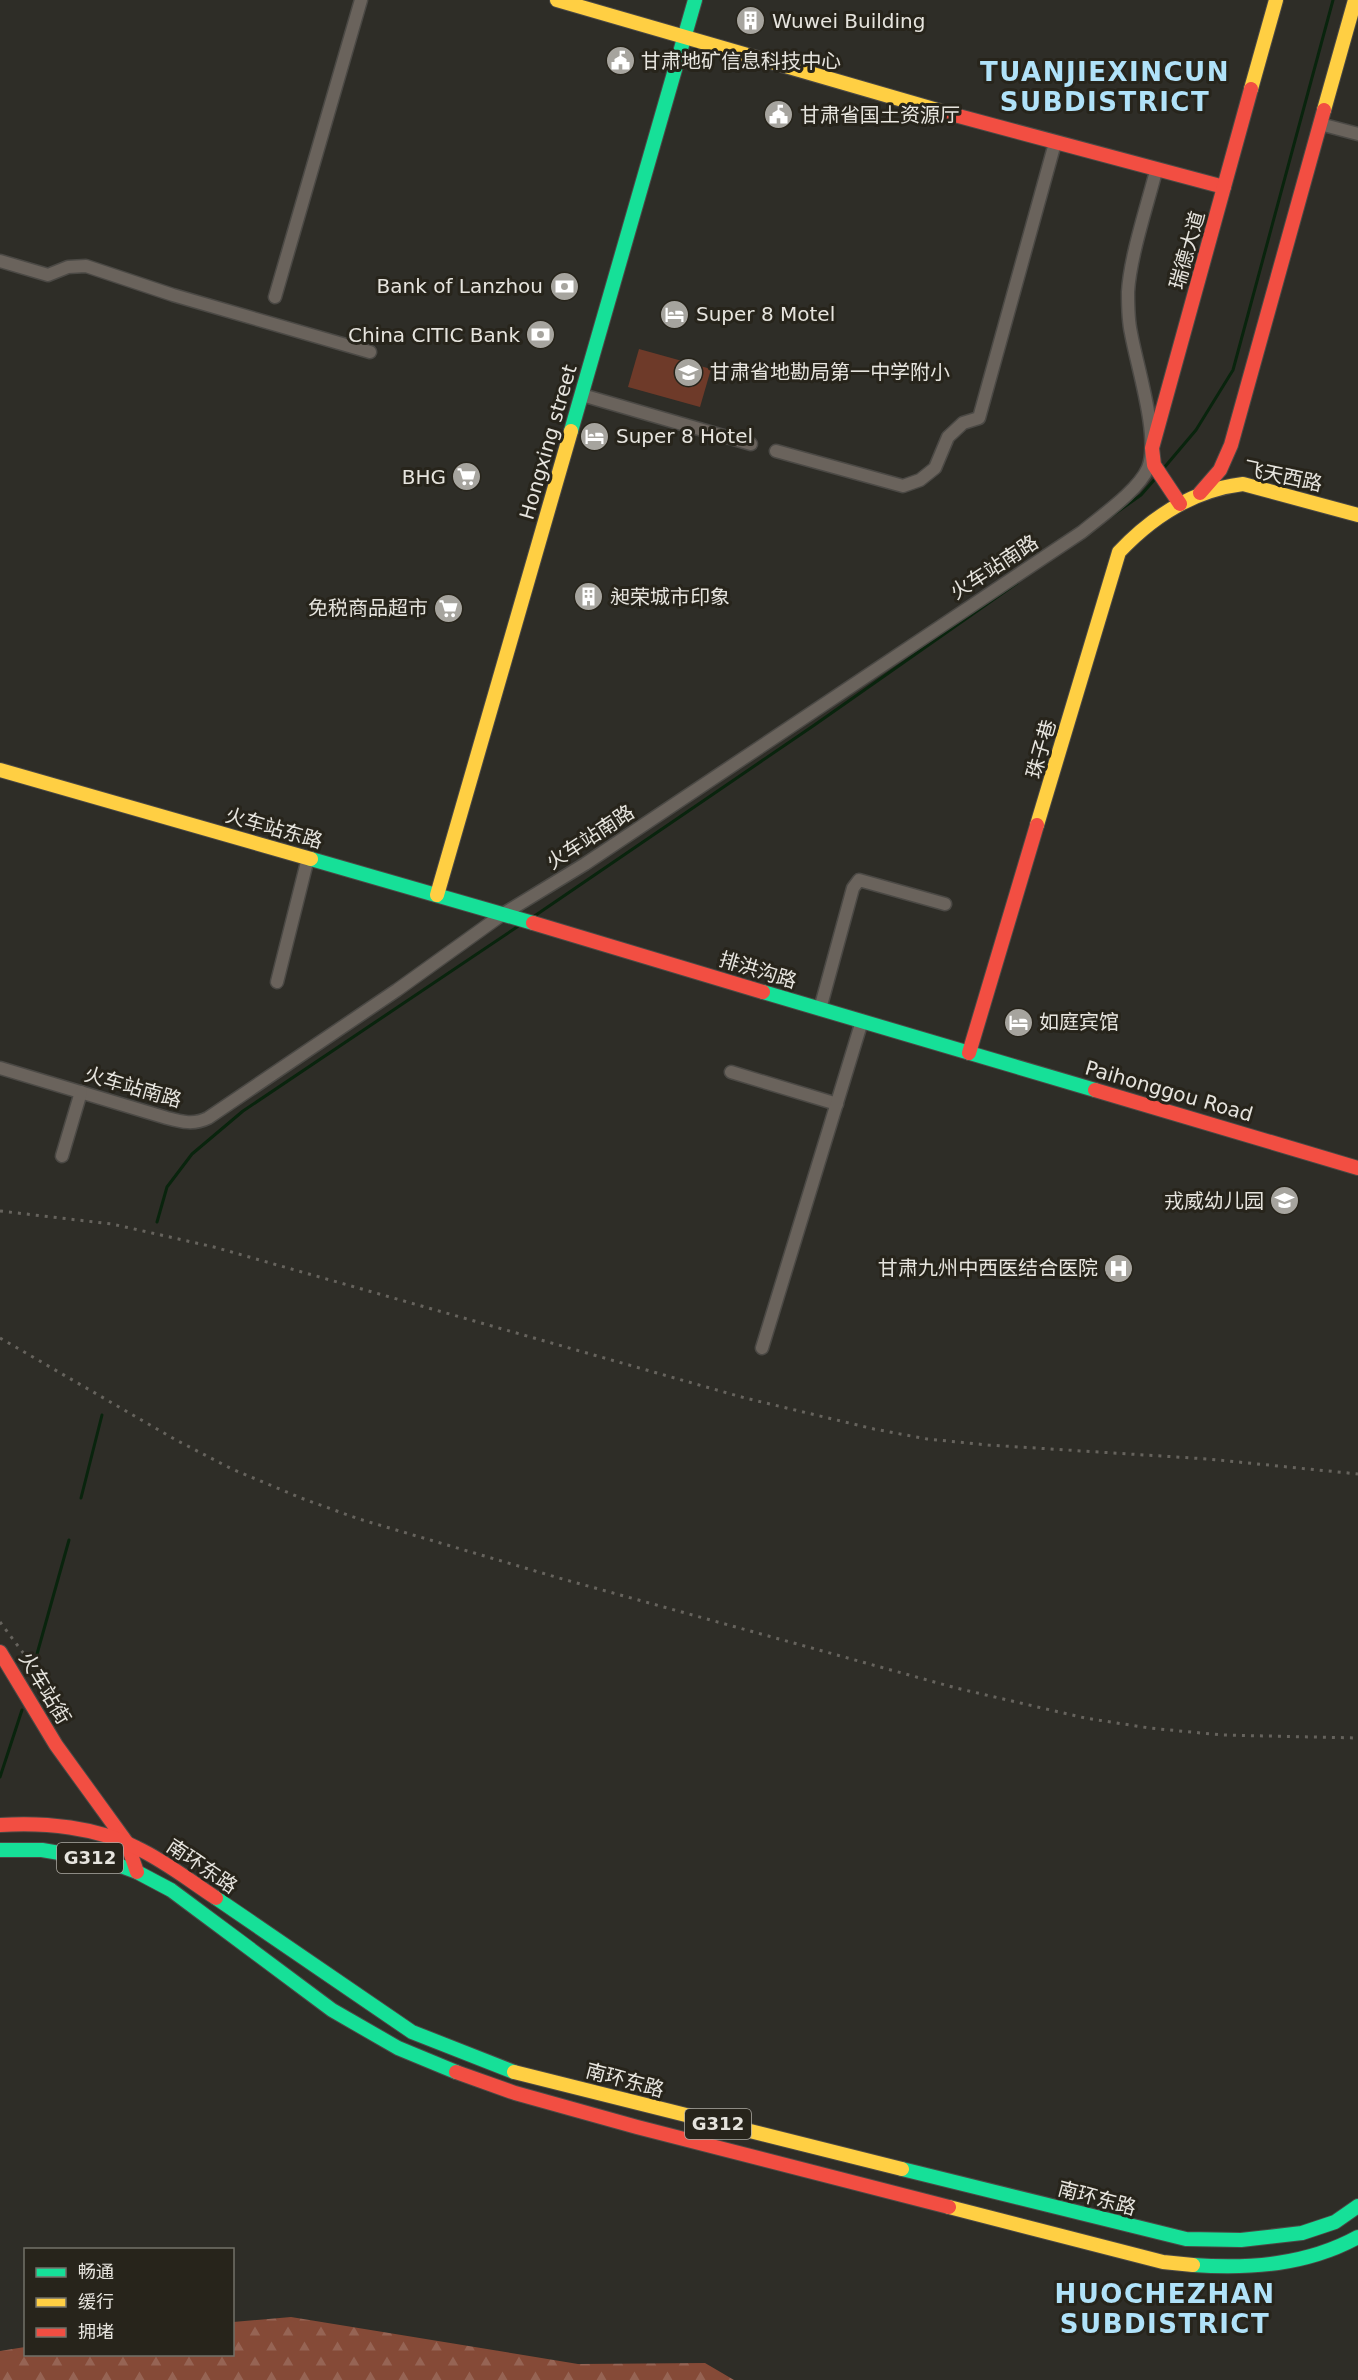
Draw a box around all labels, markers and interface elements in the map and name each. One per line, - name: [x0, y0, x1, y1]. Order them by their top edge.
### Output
- building icon: Wuwei Building: [735, 5, 767, 37]
- place label: Wuwei Building: [772, 9, 925, 33]
- public building icon: 甘肃地矿信息科技中心: [604, 45, 636, 77]
- place label: 甘肃地矿信息科技中心: [641, 49, 841, 73]
- district label: TUANJIEXINCUN SUBDISTRICT: [980, 57, 1230, 117]
- public building icon: 甘肃省国土资源厅: [763, 99, 795, 131]
- place label: 甘肃省国土资源厅: [800, 103, 960, 127]
- street label: 瑞德大道: [1164, 208, 1210, 292]
- bank icon: Bank of Lanzhou: [548, 270, 580, 302]
- place label: Bank of Lanzhou: [377, 274, 543, 298]
- hotel icon: Super 8 Motel: [659, 298, 691, 330]
- place label: Super 8 Motel: [696, 302, 835, 326]
- bank icon: China CITIC Bank: [525, 319, 557, 351]
- place label: China CITIC Bank: [348, 323, 520, 347]
- school or university icon: 甘肃省地勘局第一中学附小: [673, 356, 705, 388]
- place label: 甘肃省地勘局第一中学附小: [710, 360, 950, 384]
- street label: Hongxing street: [514, 362, 582, 522]
- hotel icon: Super 8 Hotel: [579, 420, 611, 452]
- place label: Super 8 Hotel: [616, 424, 753, 448]
- street label: 飞天西路: [1241, 456, 1325, 496]
- supermarket icon: BHG: [451, 461, 483, 493]
- place label: BHG: [402, 465, 446, 489]
- street label: 火车站南路: [946, 530, 1042, 604]
- building icon: 昶荣城市印象: [573, 581, 605, 613]
- place label: 昶荣城市印象: [610, 585, 730, 609]
- supermarket icon: 免税商品超市: [433, 592, 465, 624]
- place label: 免税商品超市: [308, 596, 428, 620]
- street label: 珠子巷: [1021, 717, 1061, 781]
- street label: 火车站南路: [542, 800, 638, 874]
- street label: 火车站东路: [223, 803, 325, 853]
- street label: 排洪沟路: [716, 947, 800, 993]
- hotel icon: 如庭宾馆: [1002, 1006, 1034, 1038]
- place label: 如庭宾馆: [1039, 1010, 1119, 1034]
- street label: Paihonggou Road: [1082, 1056, 1256, 1126]
- street label: 火车站南路: [82, 1062, 184, 1112]
- school or university icon: 戎威幼儿园: [1269, 1185, 1301, 1217]
- place label: 戎威幼儿园: [1164, 1189, 1264, 1213]
- hospital icon: 甘肃九州中西医结合医院: [1103, 1252, 1135, 1284]
- place label: 甘肃九州中西医结合医院: [878, 1256, 1098, 1280]
- street label: 火车站街: [14, 1648, 76, 1728]
- street label: 南环东路: [162, 1834, 242, 1898]
- road number: G312: [57, 1843, 123, 1873]
- street label: 南环东路: [583, 2058, 667, 2102]
- road number: G312: [685, 2109, 751, 2139]
- street label: 南环东路: [1055, 2176, 1139, 2220]
- legend: [24, 2248, 234, 2356]
- text: 畅通: [78, 2261, 114, 2282]
- district label: HUOCHEZHAN SUBDISTRICT: [1054, 2279, 1276, 2339]
- text: 缓行: [78, 2291, 114, 2312]
- text: 拥堵: [78, 2321, 114, 2342]

